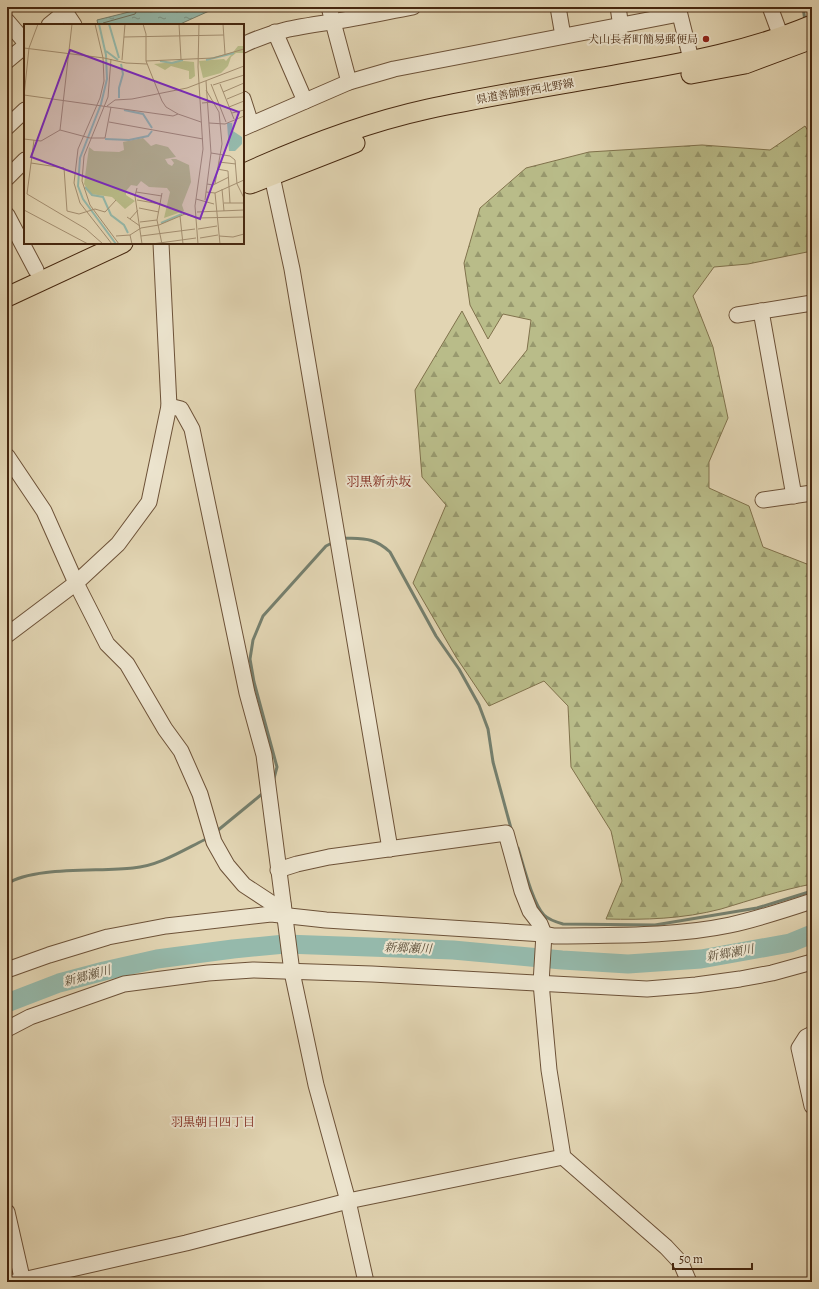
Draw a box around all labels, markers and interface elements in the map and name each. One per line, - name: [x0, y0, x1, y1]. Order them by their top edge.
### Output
- inset map: [24, 24, 244, 244]
- place label: 犬山長者町簡易郵便局: [588, 32, 698, 47]
- marker: 犬山長者町簡易郵便局: [701, 34, 711, 44]
- street label: 県道善師野西北野線: [475, 76, 575, 107]
- district label: 羽黒新赤坂: [346, 473, 412, 490]
- water label: 新郷瀬川: [384, 939, 434, 957]
- water label: 新郷瀬川: [705, 941, 757, 965]
- water label: 新郷瀬川: [62, 962, 114, 990]
- district label: 羽黒朝日四丁目: [171, 1114, 255, 1130]
- scale bar: [673, 1245, 752, 1271]
- text: 50 m: [679, 1251, 703, 1267]

